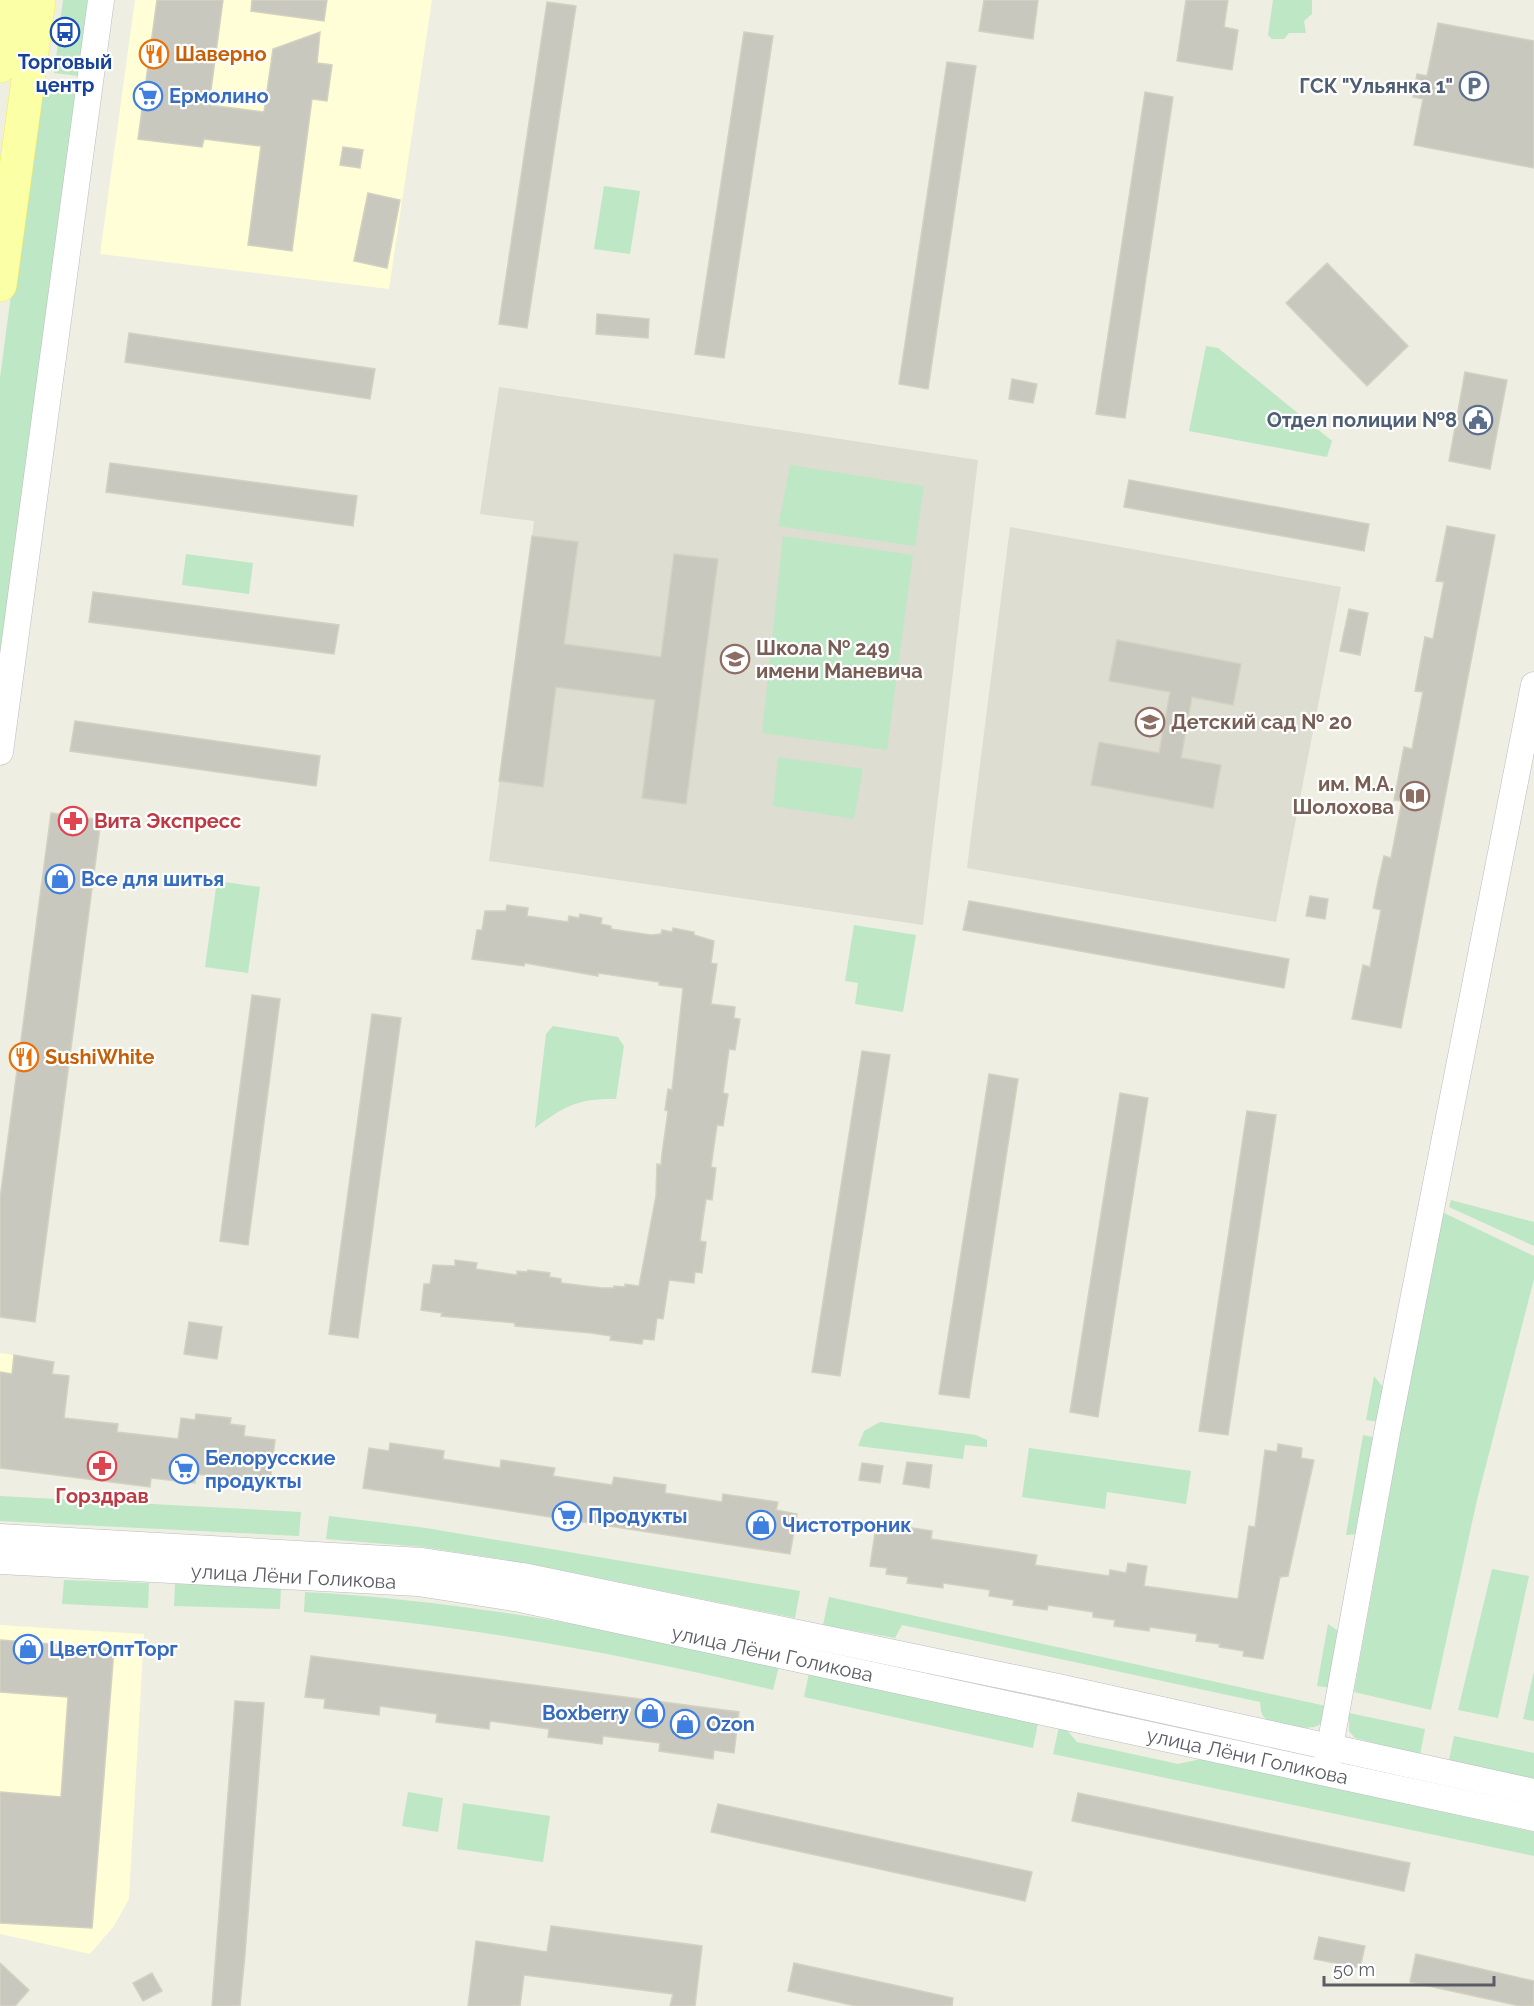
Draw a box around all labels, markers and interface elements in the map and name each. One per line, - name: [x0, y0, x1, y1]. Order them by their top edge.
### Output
- bus stop icon: Торговый центр: [49, 16, 81, 48]
- restaurant icon: Шаверно: [138, 38, 170, 70]
- place label: Шаверно: [175, 42, 267, 66]
- place label: Торговый центр: [18, 50, 112, 97]
- parking icon: ГСК "Ульянка 1": [1458, 70, 1490, 102]
- place label: ГСК "Ульянка 1": [1299, 74, 1453, 98]
- supermarket icon: Ермолино: [132, 80, 164, 112]
- place label: Ермолино: [169, 84, 269, 108]
- public building icon: Отдел полиции №8: [1462, 404, 1494, 436]
- place label: Отдел полиции №8: [1267, 408, 1457, 432]
- place label: Школа № 249 имени Маневича: [756, 636, 923, 683]
- school or university icon: Школа № 249 имени Маневича: [719, 643, 751, 675]
- school or university icon: Детский сад № 20: [1134, 706, 1166, 738]
- place label: Детский сад № 20: [1171, 710, 1352, 734]
- place label: им. М.А. Шолохова: [1292, 772, 1394, 819]
- library icon: им. М.А. Шолохова: [1399, 780, 1431, 812]
- pharmacy icon: Вита Экспресс: [57, 805, 89, 837]
- place label: Вита Экспресс: [94, 809, 241, 833]
- shop icon: Все для шитья: [44, 863, 76, 895]
- place label: Все для шитья: [81, 867, 224, 891]
- restaurant icon: SushiWhite: [8, 1041, 40, 1073]
- place label: SushiWhite: [45, 1045, 154, 1069]
- place label: Белорусские продукты: [205, 1446, 335, 1493]
- pharmacy icon: Горздрав: [86, 1450, 118, 1482]
- supermarket icon: Белорусские продукты: [168, 1453, 200, 1485]
- place label: Горздрав: [55, 1484, 149, 1508]
- supermarket icon: Продукты: [551, 1500, 583, 1532]
- place label: Продукты: [588, 1504, 688, 1528]
- shop icon: Чистотроник: [745, 1509, 777, 1541]
- place label: Чистотроник: [782, 1513, 912, 1537]
- street label: улица Лёни Голикова: [190, 1559, 397, 1594]
- street label: улица Лёни Голикова: [669, 1620, 875, 1687]
- shop icon: ЦветОптТорг: [12, 1633, 44, 1665]
- place label: ЦветОптТорг: [49, 1637, 178, 1661]
- shop icon: Boxberry: [634, 1697, 666, 1729]
- place label: Boxberry: [542, 1701, 629, 1725]
- shop icon: Ozon: [669, 1708, 701, 1740]
- place label: Ozon: [706, 1712, 755, 1736]
- street label: улица Лёни Голикова: [1144, 1723, 1350, 1790]
- scale bar: [1324, 1949, 1494, 1987]
- text: 50 m: [1333, 1959, 1375, 1980]

